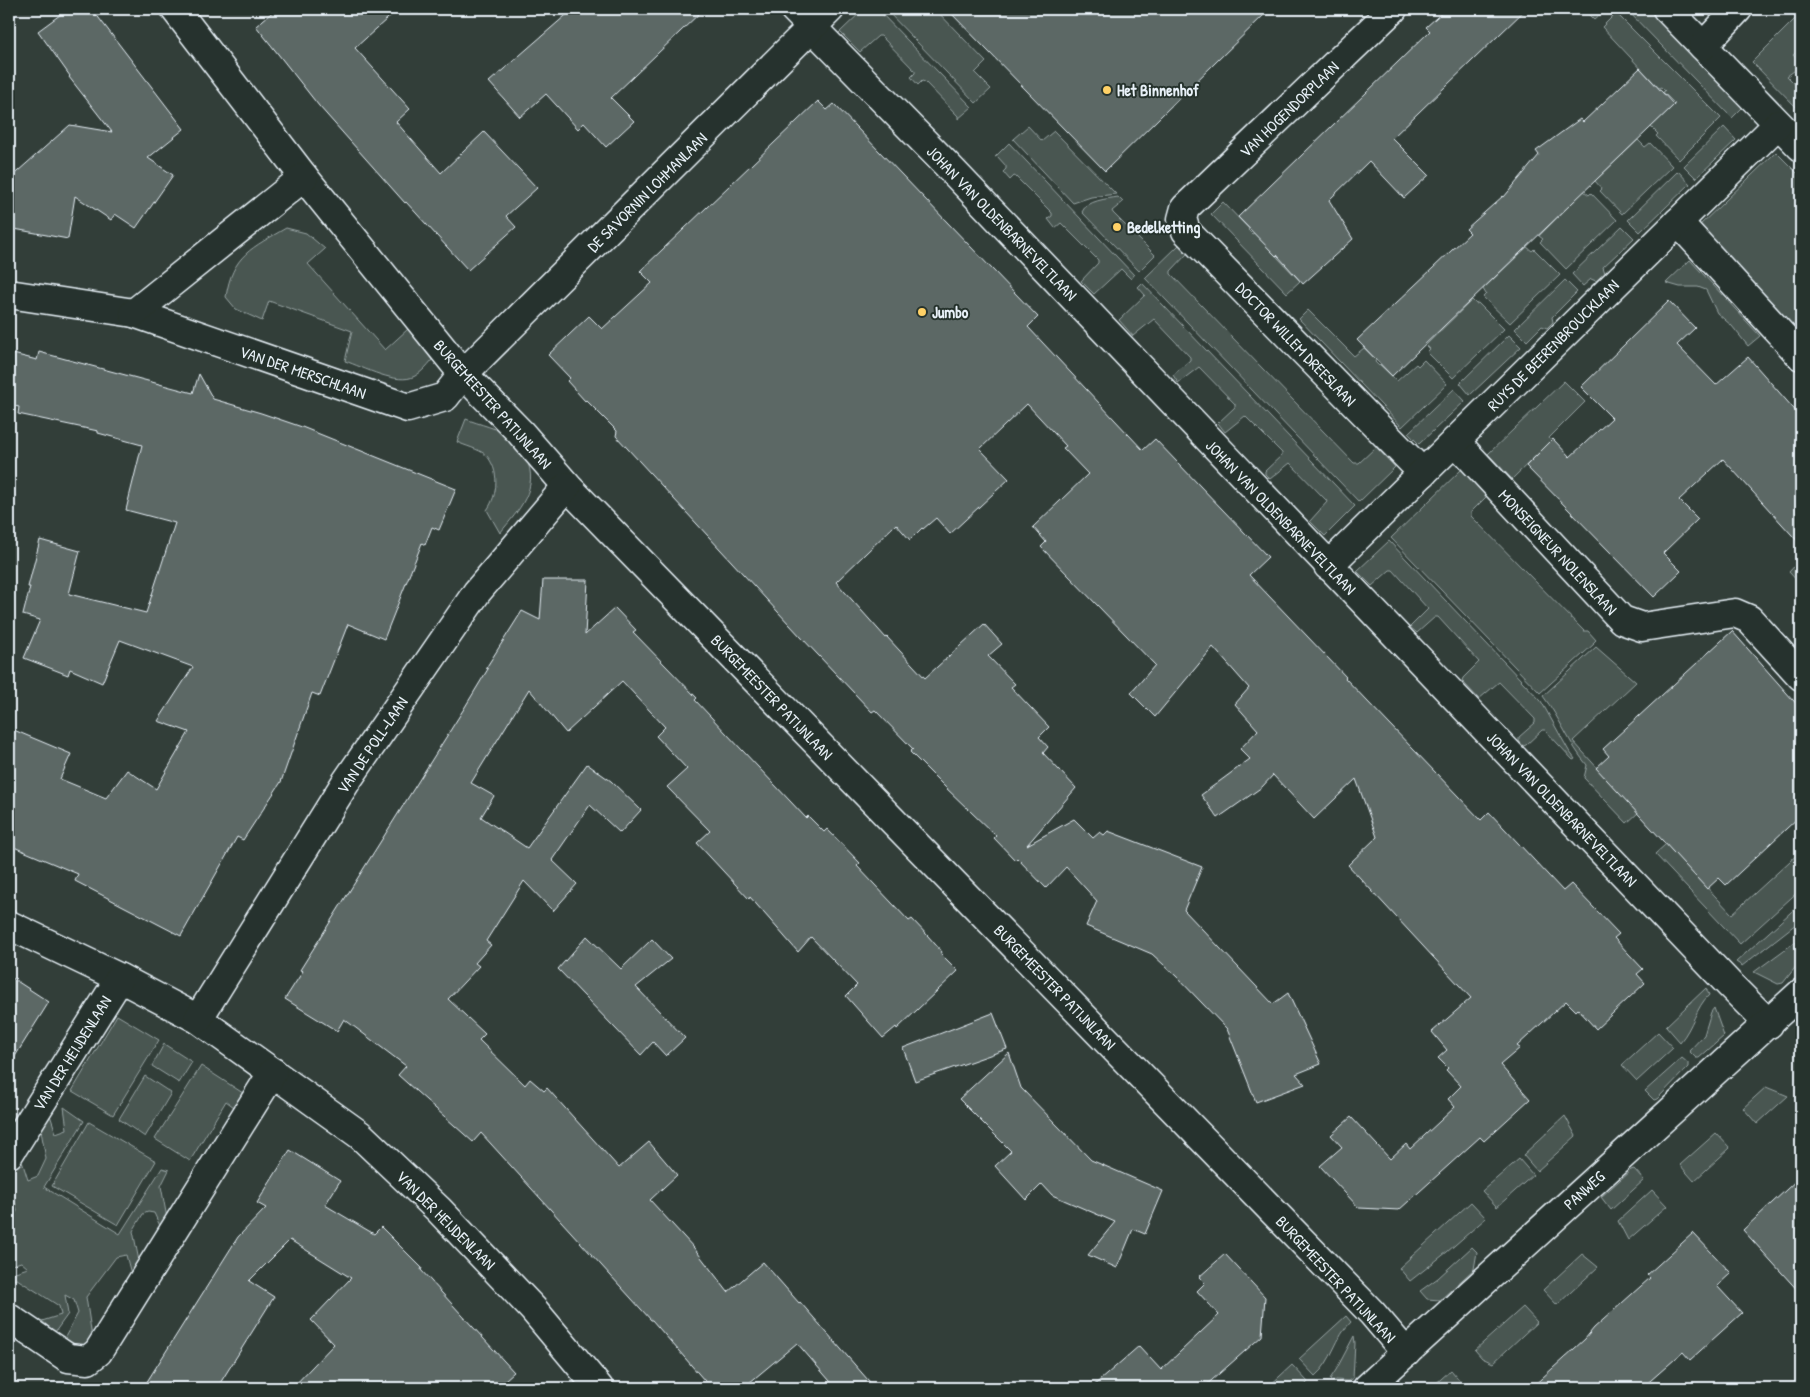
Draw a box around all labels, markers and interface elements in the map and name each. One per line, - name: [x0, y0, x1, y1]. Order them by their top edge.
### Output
- street label: VAN HOGENDORPLAAN: [1235, 56, 1343, 162]
- place label: Het Binnenhof: [1117, 79, 1199, 101]
- marker: Het Binnenhof: [1101, 84, 1113, 96]
- street label: DE SAVORNIN LOHMANLAAN: [582, 127, 712, 257]
- street label: JOHAN VAN OLDENBARNEVELTLAAN: [922, 141, 1082, 305]
- place label: Bedelketting: [1127, 216, 1200, 239]
- marker: Bedelketting: [1111, 221, 1123, 233]
- street label: RUYS DE BEERENBROUCKLAAN: [1482, 274, 1624, 416]
- street label: DOCTOR WILLEM DREESLAAN: [1231, 277, 1361, 411]
- place label: Jumbo: [932, 301, 969, 323]
- marker: Jumbo: [916, 306, 928, 318]
- street label: BURGEMEESTER PATIJNLAAN: [429, 335, 557, 473]
- street label: VAN DER MERSCHLAAN: [237, 340, 369, 404]
- street label: JOHAN VAN OLDENBARNEVELTLAAN: [1201, 435, 1361, 599]
- street label: MONSEIGNEUR NOLENSLAAN: [1494, 484, 1622, 620]
- street label: BURGEMEESTER PATIJNLAAN: [706, 629, 838, 765]
- street label: VAN DE POLL-LAAN: [331, 692, 413, 798]
- street label: JOHAN VAN OLDENBARNEVELTLAAN: [1482, 727, 1642, 891]
- street label: BURGEMEESTER PATIJNLAAN: [989, 919, 1121, 1055]
- street label: VAN DER HEIJDENLAAN: [28, 991, 116, 1115]
- street label: PANWEG: [1559, 1165, 1610, 1214]
- street label: VAN DER HEIJDENLAAN: [392, 1166, 500, 1274]
- street label: BURGEMEESTER PATIJNLAAN: [1271, 1211, 1401, 1347]

